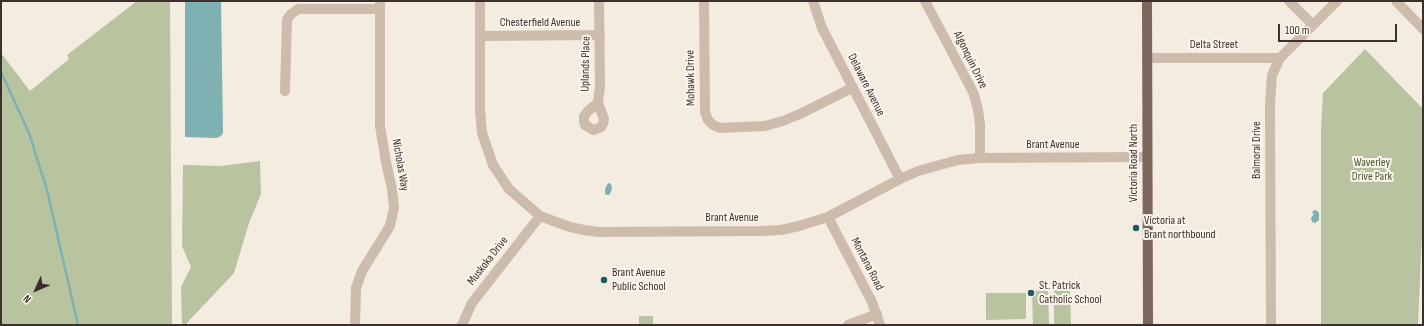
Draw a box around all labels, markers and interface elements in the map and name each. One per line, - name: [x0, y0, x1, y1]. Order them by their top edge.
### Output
- street label: Chesterfield Avenue: [500, 16, 580, 30]
- scale bar: [1280, 16, 1399, 42]
- text: 100 m: [1285, 23, 1310, 38]
- street label: Algonquin Drive: [950, 29, 990, 91]
- street label: Uplands Place: [578, 36, 594, 92]
- street label: Delta Street: [1190, 38, 1238, 52]
- street label: Mohawk Drive: [683, 50, 699, 106]
- street label: Delaware Avenue: [844, 51, 888, 119]
- street label: Balmoral Drive: [1250, 121, 1264, 179]
- street label: Victoria Road North: [1127, 124, 1141, 202]
- street label: Nicholas Way: [388, 138, 412, 192]
- street label: Brant Avenue: [1026, 138, 1080, 152]
- park label: Waverley Drive Park: [1352, 156, 1392, 184]
- street label: Brant Avenue: [705, 211, 759, 225]
- place label: Victoria at Brant northbound: [1144, 214, 1216, 242]
- marker: Victoria at Brant northbound: [1131, 223, 1141, 233]
- street label: Muskoka Drive: [465, 234, 511, 288]
- street label: Montana Road: [848, 235, 886, 293]
- place label: Brant Avenue Public School: [612, 266, 666, 294]
- north arrow: [16, 270, 56, 310]
- marker: Brant Avenue Public School: [599, 275, 609, 285]
- place label: St. Patrick Catholic School: [1039, 279, 1102, 307]
- marker: St. Patrick Catholic School: [1026, 288, 1036, 298]
- text: N: [20, 292, 34, 306]

